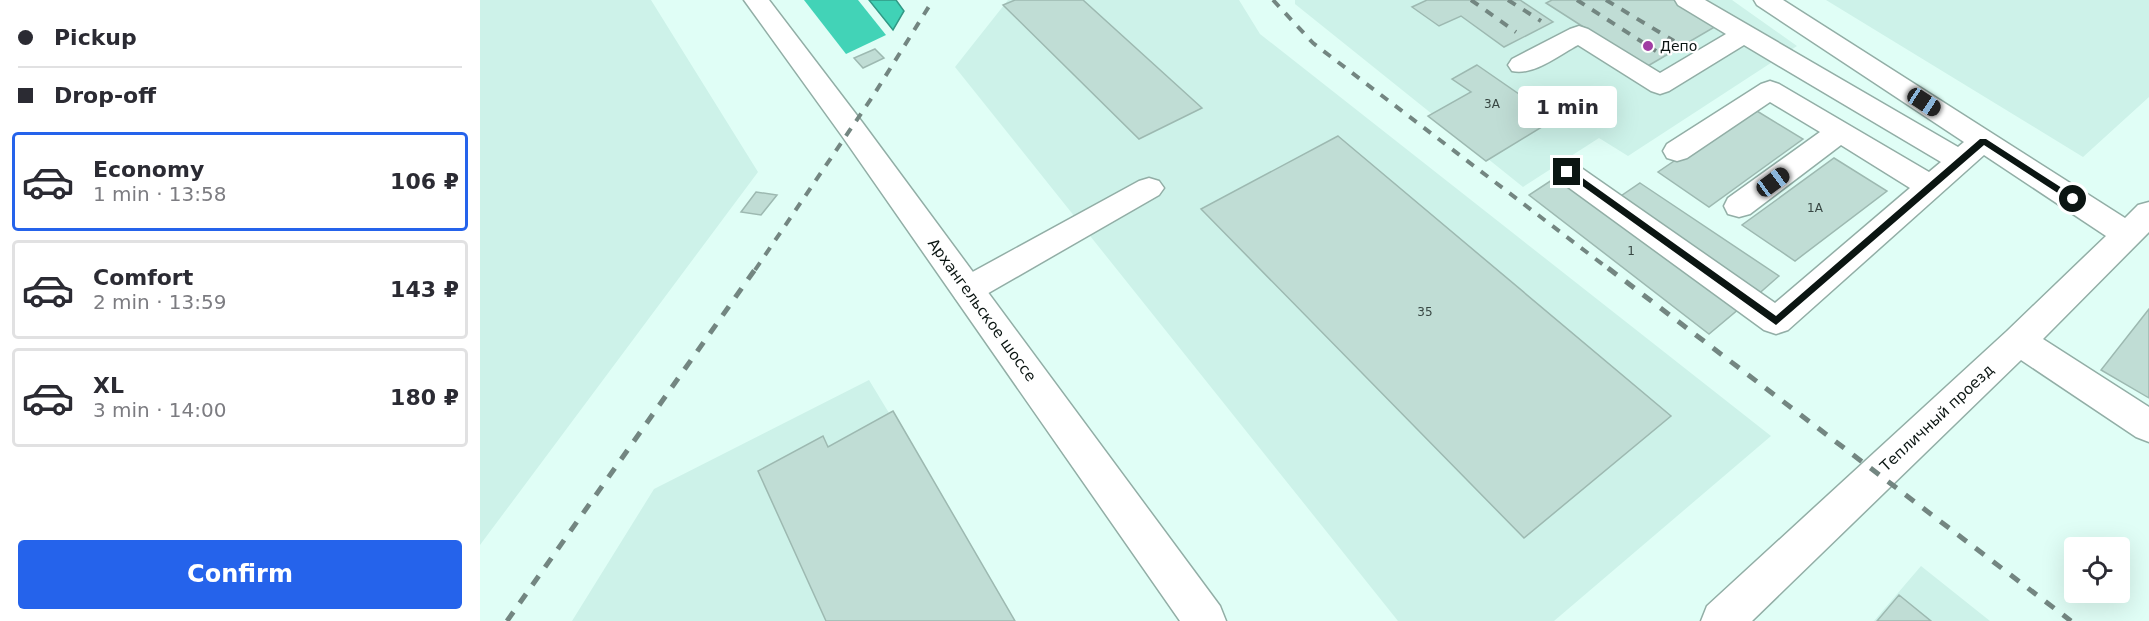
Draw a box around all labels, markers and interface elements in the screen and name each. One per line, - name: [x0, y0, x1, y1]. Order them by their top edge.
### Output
- text: Pickup: [54, 25, 137, 50]
- place label: Депо: [1660, 38, 1697, 54]
- marker: Депо: [1641, 39, 1655, 53]
- text: Drop-off: [54, 83, 156, 108]
- callout: 1 min: [1518, 85, 1616, 127]
- car: [1904, 85, 1944, 119]
- text: 1 min: [1536, 95, 1599, 119]
- house number: 3А: [1484, 97, 1501, 111]
- icon: car: [21, 155, 75, 209]
- text: Economy: [93, 157, 204, 182]
- route end: [1553, 158, 1580, 185]
- car: [1753, 164, 1793, 200]
- text: 106 ₽: [390, 169, 459, 194]
- text: 1 min · 13:58: [93, 182, 227, 206]
- route start: [2059, 185, 2086, 212]
- house number: 1А: [1807, 201, 1824, 215]
- street label: Архангельское шоссе: [924, 235, 1040, 385]
- house number: 1: [1627, 244, 1635, 258]
- icon: car: [21, 263, 75, 317]
- text: Comfort: [93, 265, 193, 290]
- text: 143 ₽: [390, 277, 459, 302]
- text: 2 min · 13:59: [93, 290, 227, 314]
- house number: 35: [1417, 305, 1433, 319]
- street label: Тепличный проезд: [1876, 361, 1997, 476]
- icon: car: [21, 371, 75, 425]
- text: XL: [93, 373, 124, 398]
- text: 180 ₽: [390, 385, 459, 410]
- text: 3 min · 14:00: [93, 398, 227, 422]
- map controls: [2064, 537, 2130, 603]
- button: locate: [2064, 537, 2130, 603]
- button: Confirm: [18, 540, 462, 609]

